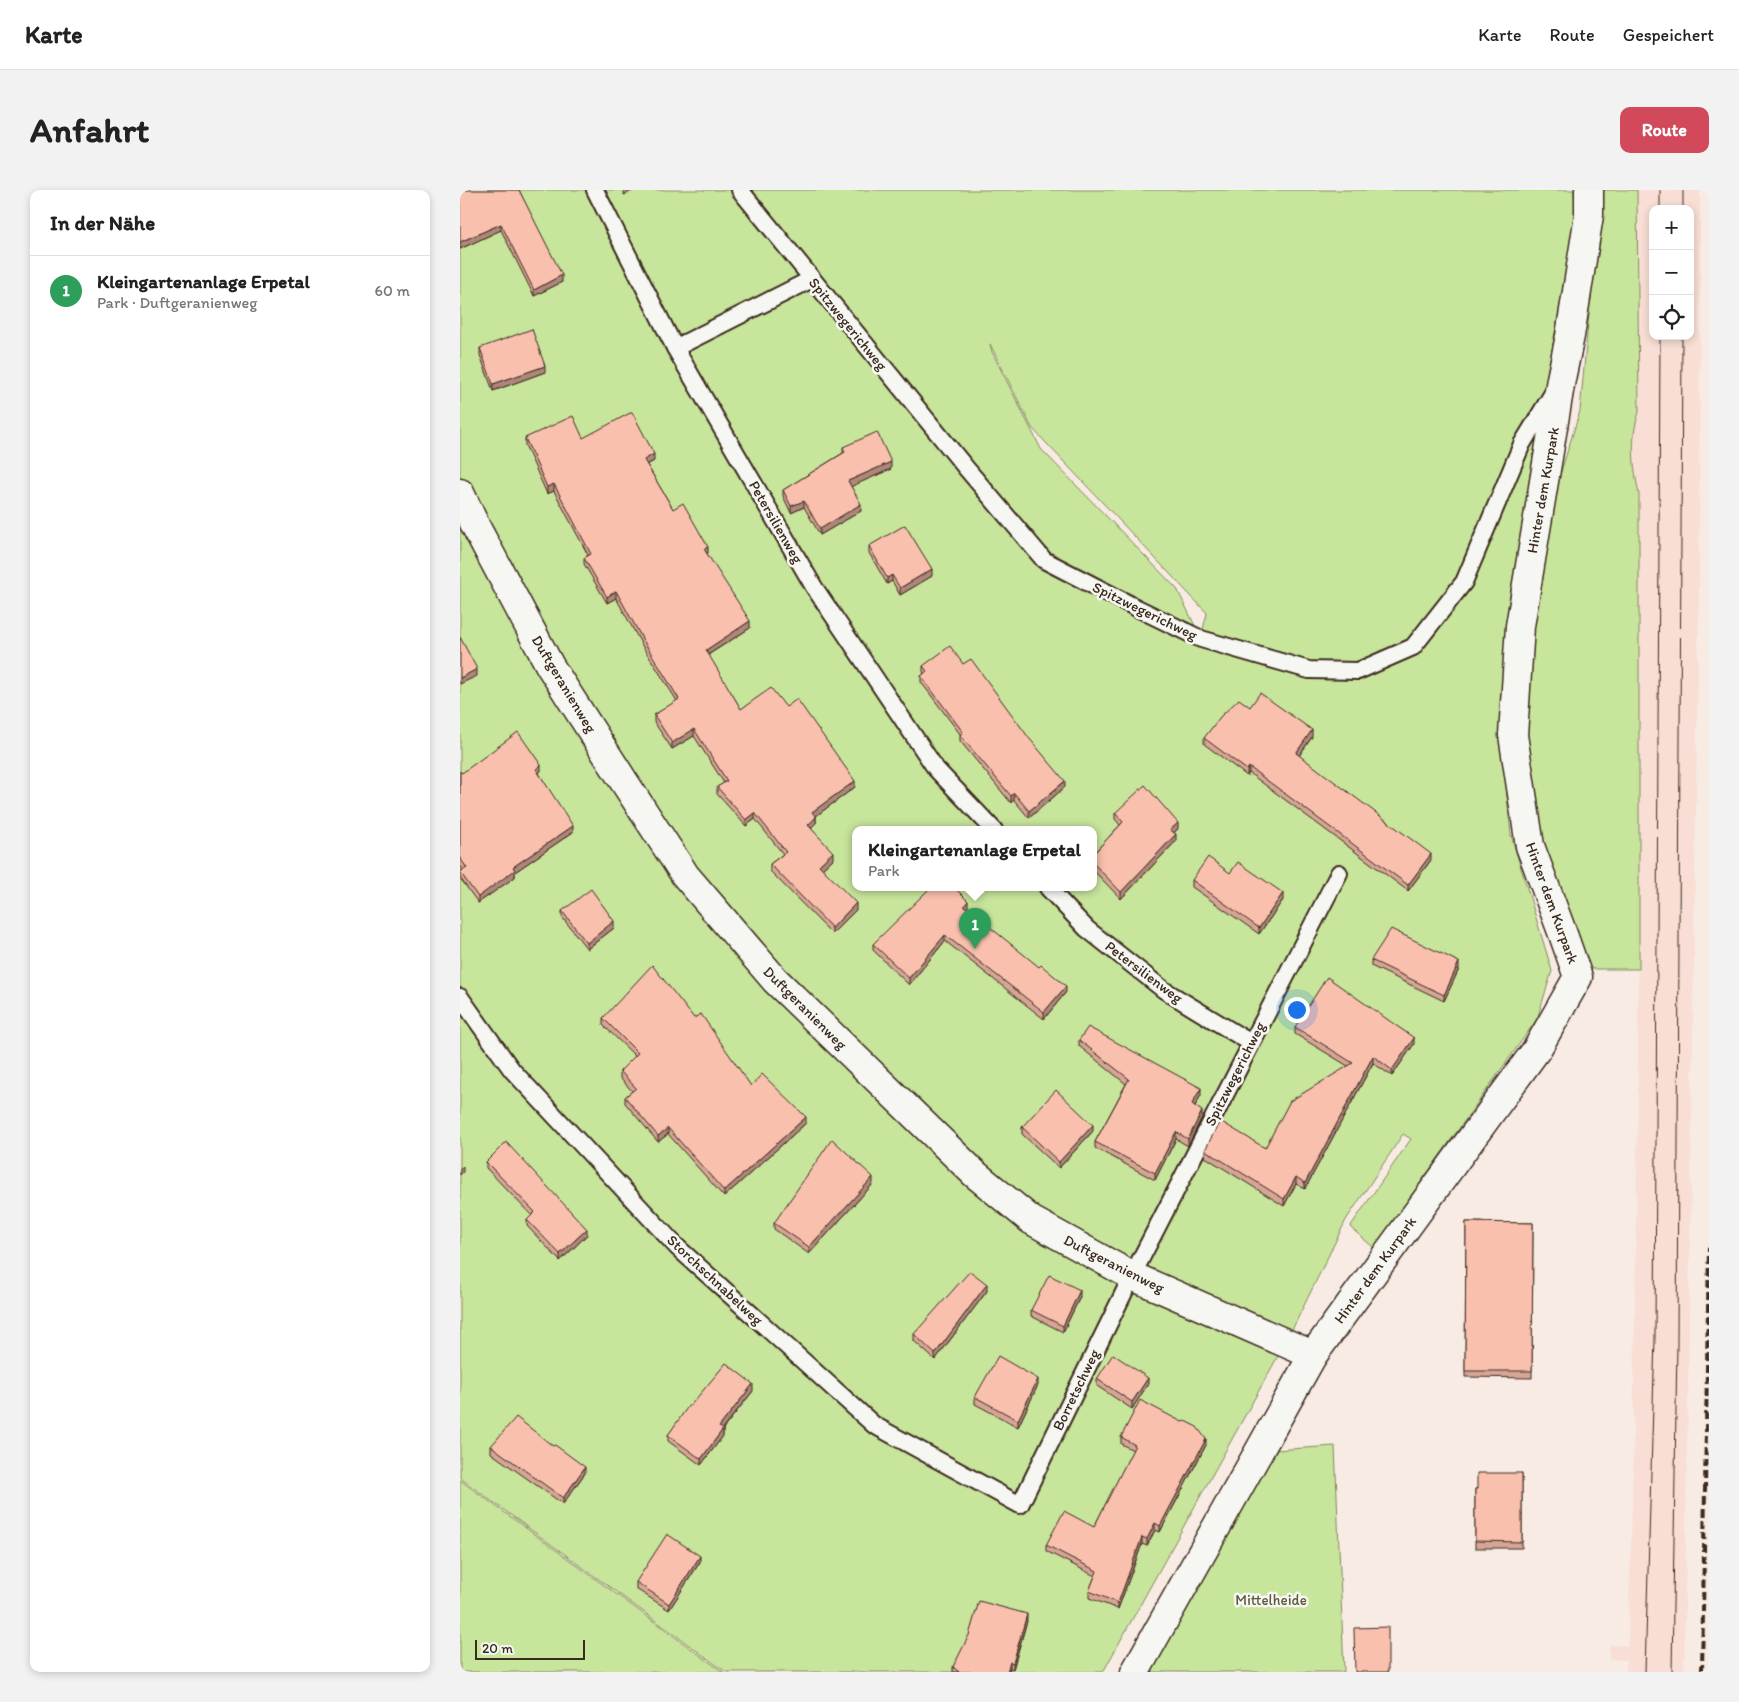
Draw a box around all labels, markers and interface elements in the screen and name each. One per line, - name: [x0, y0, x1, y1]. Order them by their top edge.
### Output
- text: Karte: [25, 20, 83, 49]
- text: Karte: [1478, 24, 1521, 46]
- text: Route: [1549, 24, 1595, 46]
- text: Gespeichert: [1623, 24, 1714, 46]
- button: Route: [1620, 107, 1709, 153]
- text: Anfahrt: [30, 109, 149, 151]
- map controls: [1649, 205, 1694, 340]
- button: +: [1649, 205, 1694, 250]
- text: In der Nähe: [50, 210, 155, 235]
- button: −: [1649, 250, 1694, 295]
- text: Kleingartenanlage Erpetal: [97, 270, 310, 293]
- street label: Spitzwegerichweg: [805, 274, 891, 374]
- text: 1: [62, 281, 70, 300]
- text: 60 m: [375, 281, 410, 300]
- text: Park · Duftgeranienweg: [97, 293, 257, 312]
- button: locate: [1649, 295, 1694, 340]
- street label: Hinter dem Kurpark: [1523, 425, 1563, 555]
- street label: Petersilienweg: [745, 477, 807, 567]
- street label: Spitzwegerichweg: [1090, 578, 1201, 644]
- street label: Duftgeranienweg: [528, 632, 600, 736]
- popup: [852, 826, 1097, 891]
- text: Kleingartenanlage Erpetal: [868, 838, 1081, 861]
- street label: Hinter dem Kurpark: [1522, 840, 1582, 966]
- text: Park: [868, 861, 900, 880]
- pin: 1: [959, 908, 991, 949]
- street label: Petersilienweg: [1102, 937, 1187, 1007]
- street label: Duftgeranienweg: [760, 963, 851, 1054]
- your location: [1284, 997, 1310, 1023]
- street label: Spitzwegerichweg: [1201, 1019, 1269, 1129]
- street label: Hinter dem Kurpark: [1330, 1213, 1420, 1327]
- street label: Storchschnabelweg: [663, 1231, 767, 1329]
- street label: Duftgeranienweg: [1061, 1231, 1168, 1297]
- street label: Borretschweg: [1049, 1346, 1104, 1434]
- park label: Mittelheide: [1235, 1591, 1307, 1609]
- scale bar: [475, 1637, 585, 1660]
- text: 20 m: [482, 1640, 513, 1657]

